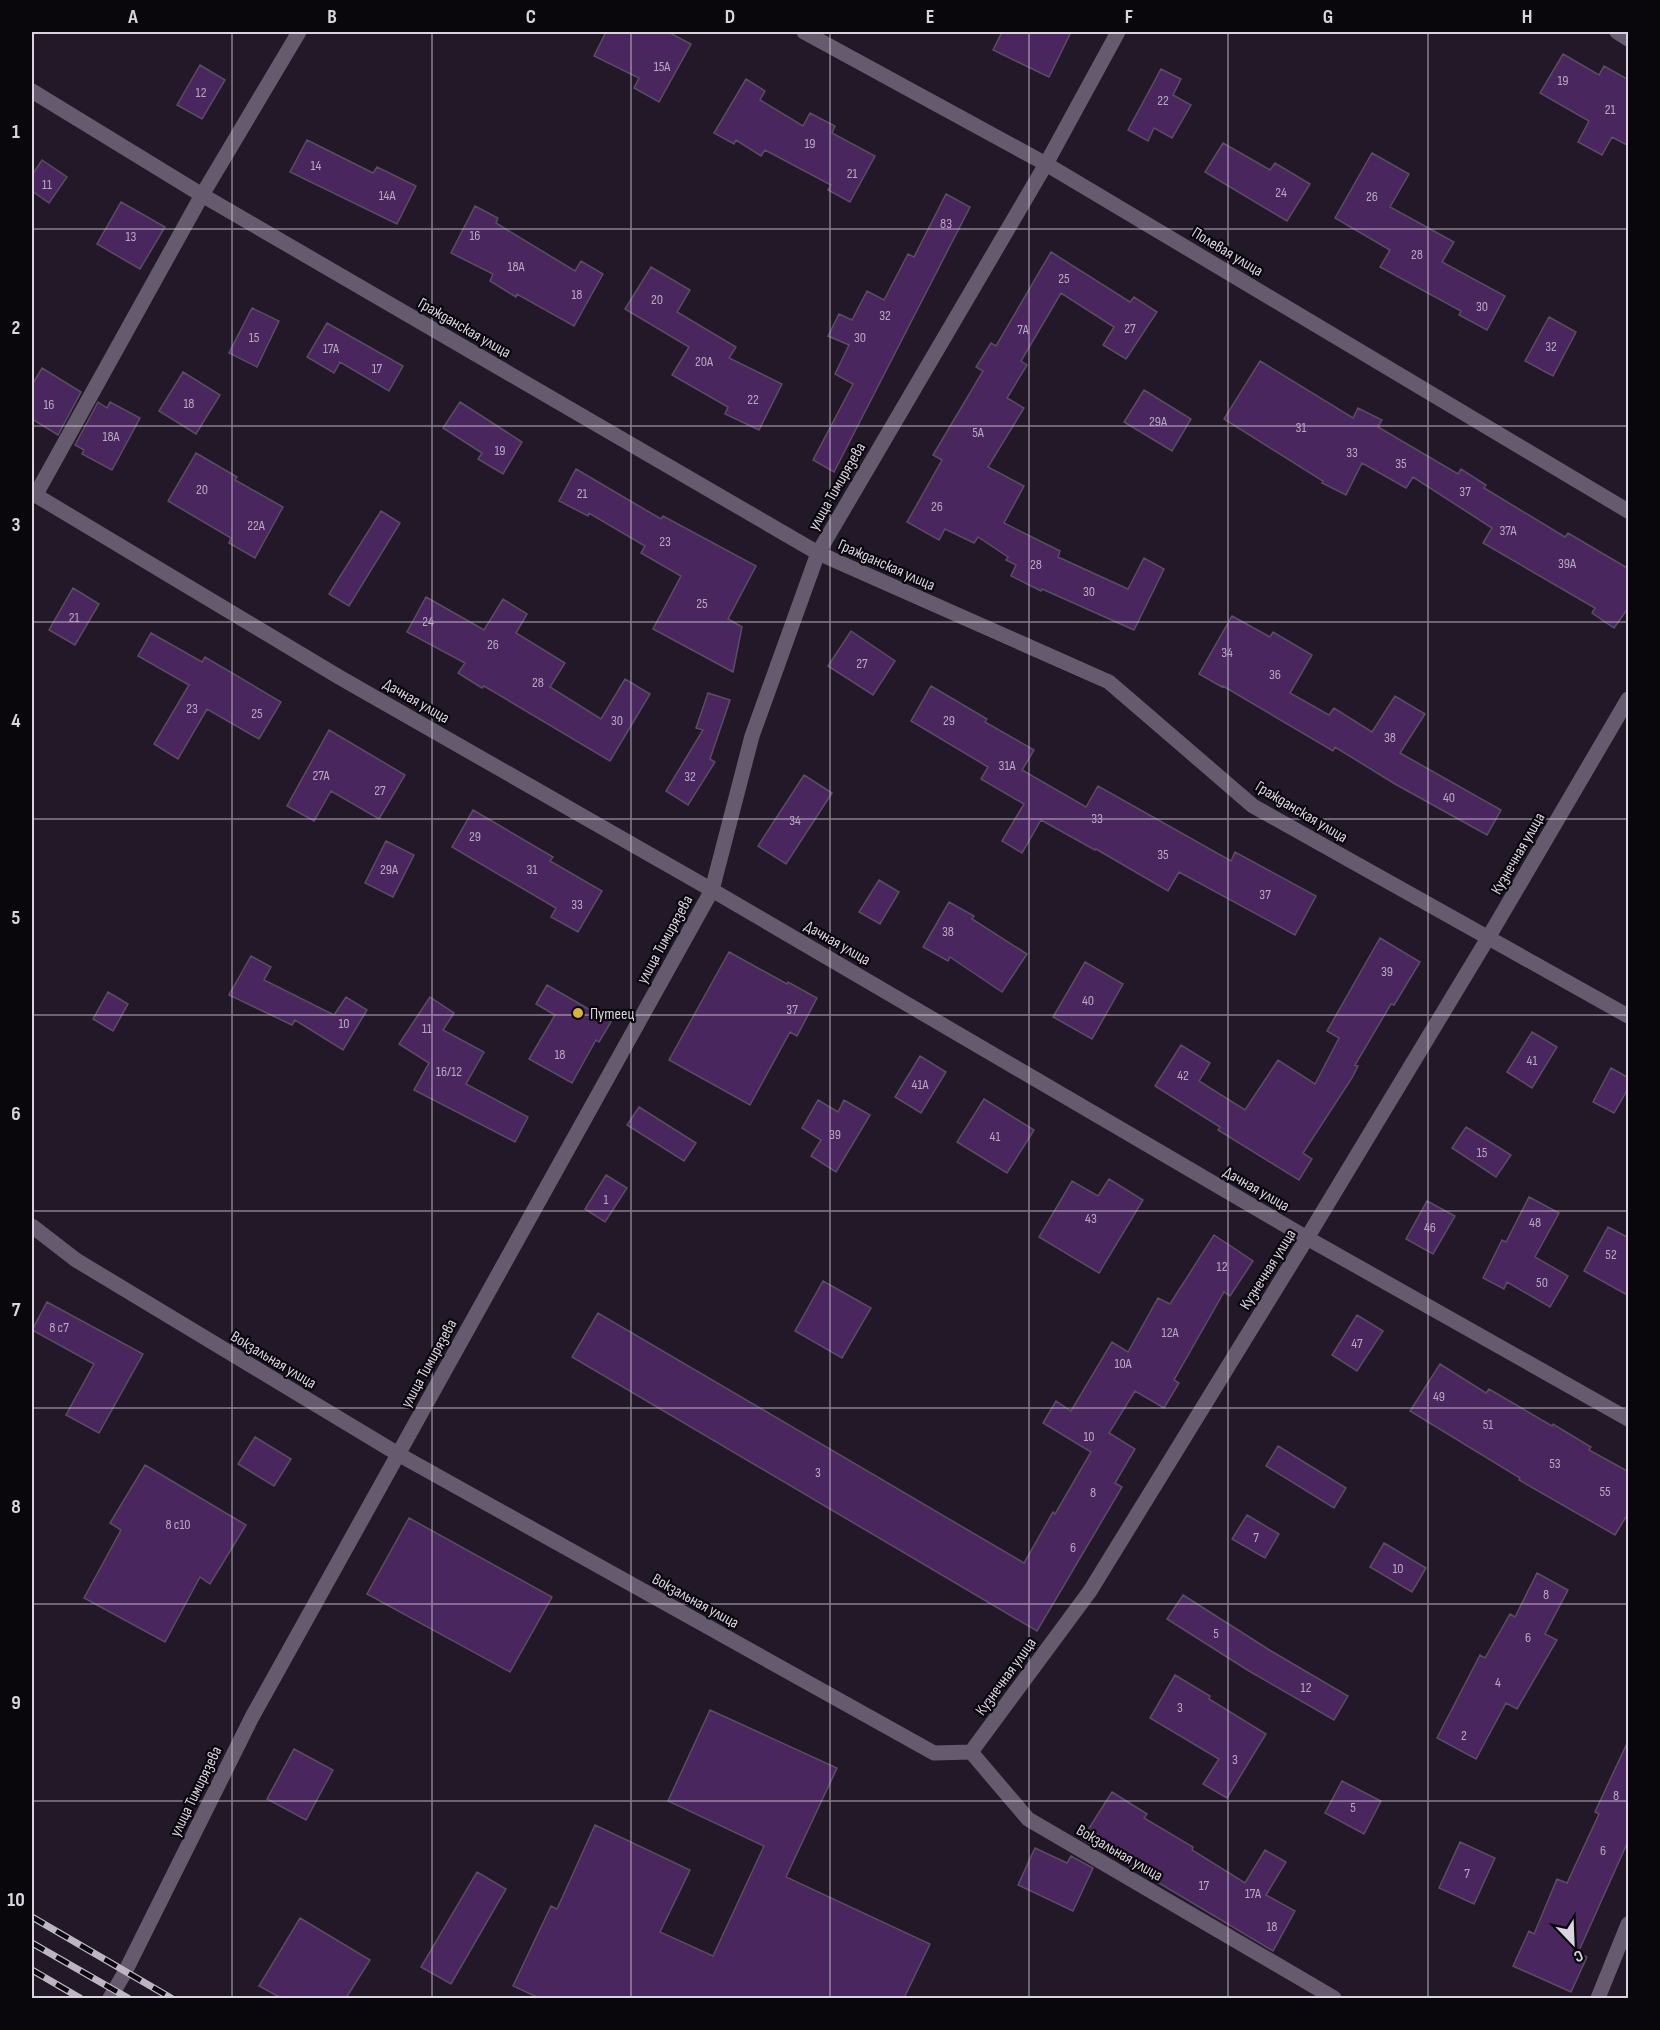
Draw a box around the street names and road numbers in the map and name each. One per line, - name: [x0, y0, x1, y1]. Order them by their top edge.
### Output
- street label: Полевая улица: [1188, 224, 1266, 281]
- street label: Гражданская улица: [414, 294, 514, 363]
- street label: улица Тимирязева: [805, 439, 870, 534]
- street label: Гражданская улица: [835, 536, 938, 595]
- street label: Дачная улица: [380, 675, 453, 728]
- street label: Гражданская улица: [1252, 777, 1351, 847]
- street label: Кузнечная улица: [1487, 810, 1549, 898]
- street label: улица Тимирязева: [633, 892, 697, 987]
- street label: Дачная улица: [801, 917, 874, 970]
- street label: Дачная улица: [1220, 1163, 1293, 1216]
- street label: Кузнечная улица: [1236, 1226, 1300, 1314]
- street label: улица Тимирязева: [397, 1316, 461, 1411]
- street label: Вокзальная улица: [227, 1327, 319, 1393]
- street label: Вокзальная улица: [649, 1570, 742, 1633]
- street label: Кузнечная улица: [972, 1634, 1041, 1719]
- street label: улица Тимирязева: [166, 1743, 226, 1840]
- street label: Вокзальная улица: [1073, 1821, 1166, 1886]

